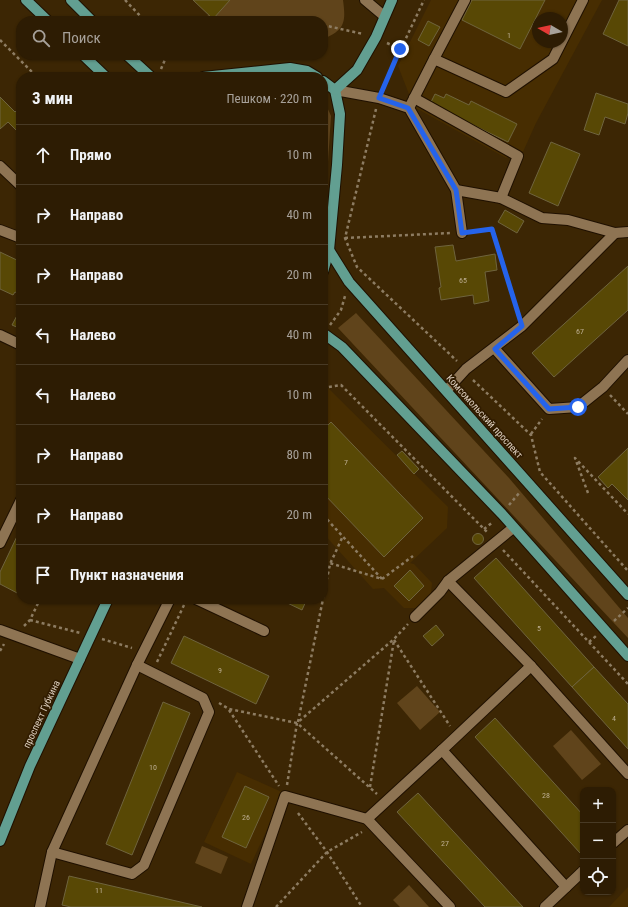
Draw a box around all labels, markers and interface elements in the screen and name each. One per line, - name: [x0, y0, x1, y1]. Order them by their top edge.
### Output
- north arrow: [532, 12, 568, 48]
- search box: [16, 16, 328, 60]
- icon: search: [30, 27, 52, 49]
- text: Поиск: [62, 29, 101, 47]
- house number: 1: [507, 31, 511, 40]
- route end: [391, 40, 409, 58]
- text: 3 мин: [32, 88, 73, 108]
- text: Пешком · 220 m: [226, 91, 312, 106]
- icon: ahead: [32, 144, 54, 166]
- text: Прямо: [70, 146, 111, 164]
- text: 10 m: [286, 147, 312, 162]
- icon: right: [32, 204, 54, 226]
- text: Направо: [70, 206, 123, 224]
- text: 40 m: [286, 207, 312, 222]
- icon: right: [32, 264, 54, 286]
- text: Направо: [70, 266, 123, 284]
- text: 20 m: [286, 267, 312, 282]
- house number: 65: [459, 276, 467, 285]
- icon: left: [32, 324, 54, 346]
- text: Налево: [70, 326, 116, 344]
- text: 40 m: [286, 327, 312, 342]
- house number: 67: [576, 327, 584, 336]
- street label: Комсомольский проспект: [444, 372, 525, 460]
- icon: left: [32, 384, 54, 406]
- text: Налево: [70, 386, 116, 404]
- text: 10 m: [286, 387, 312, 402]
- route start: [569, 398, 587, 416]
- icon: right: [32, 444, 54, 466]
- text: Направо: [70, 446, 123, 464]
- text: 80 m: [286, 447, 312, 462]
- house number: 7: [344, 458, 348, 467]
- icon: right: [32, 504, 54, 526]
- text: Направо: [70, 506, 123, 524]
- text: 20 m: [286, 507, 312, 522]
- icon: arrive: [32, 564, 54, 586]
- text: Пункт назначения: [70, 566, 184, 584]
- house number: 5: [537, 624, 541, 633]
- house number: 9: [218, 666, 222, 675]
- street label: проспект Губкина: [21, 678, 62, 750]
- house number: 4: [612, 714, 616, 723]
- house number: 10: [149, 763, 157, 772]
- map controls: [580, 787, 616, 895]
- button: +: [580, 787, 616, 823]
- house number: 28: [542, 791, 550, 800]
- house number: 26: [242, 813, 250, 822]
- button: −: [580, 823, 616, 859]
- house number: 27: [441, 839, 449, 848]
- button: locate: [580, 859, 616, 895]
- house number: 11: [95, 886, 103, 895]

